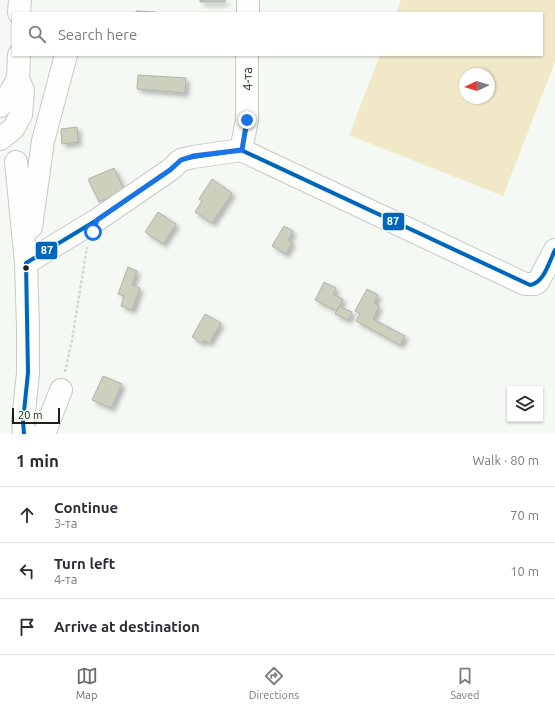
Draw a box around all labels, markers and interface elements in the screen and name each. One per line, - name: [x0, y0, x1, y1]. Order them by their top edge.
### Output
- search box: [12, 12, 543, 56]
- icon: search: [26, 23, 48, 45]
- text: Search here: [58, 26, 137, 43]
- street label: 4-та: [240, 67, 254, 91]
- north arrow: [459, 68, 495, 104]
- route end: [238, 111, 256, 129]
- line badge: 87: [382, 212, 405, 231]
- text: 87: [387, 215, 399, 227]
- route start: [84, 223, 102, 241]
- line badge: 87: [35, 241, 58, 260]
- text: 87: [41, 244, 53, 256]
- unlabelled marker: [21, 263, 31, 273]
- map controls: [507, 386, 543, 422]
- button: layers: [507, 386, 543, 422]
- scale bar: [12, 406, 60, 425]
- text: 20 m: [18, 409, 42, 421]
- text: 1 min: [16, 451, 59, 470]
- text: Walk · 80 m: [473, 453, 539, 467]
- text: Continue: [54, 499, 118, 516]
- icon: ahead: [16, 504, 38, 526]
- text: 70 m: [510, 508, 539, 522]
- text: 3-та: [54, 516, 78, 530]
- text: Turn left: [54, 555, 115, 572]
- icon: left: [16, 560, 38, 582]
- text: 10 m: [510, 564, 539, 578]
- text: 4-та: [54, 572, 78, 586]
- icon: arrive: [16, 616, 38, 638]
- text: Arrive at destination: [54, 618, 200, 635]
- tab: Map: [76, 665, 98, 701]
- tab: Directions: [249, 665, 299, 701]
- tab: Saved: [450, 665, 479, 701]

